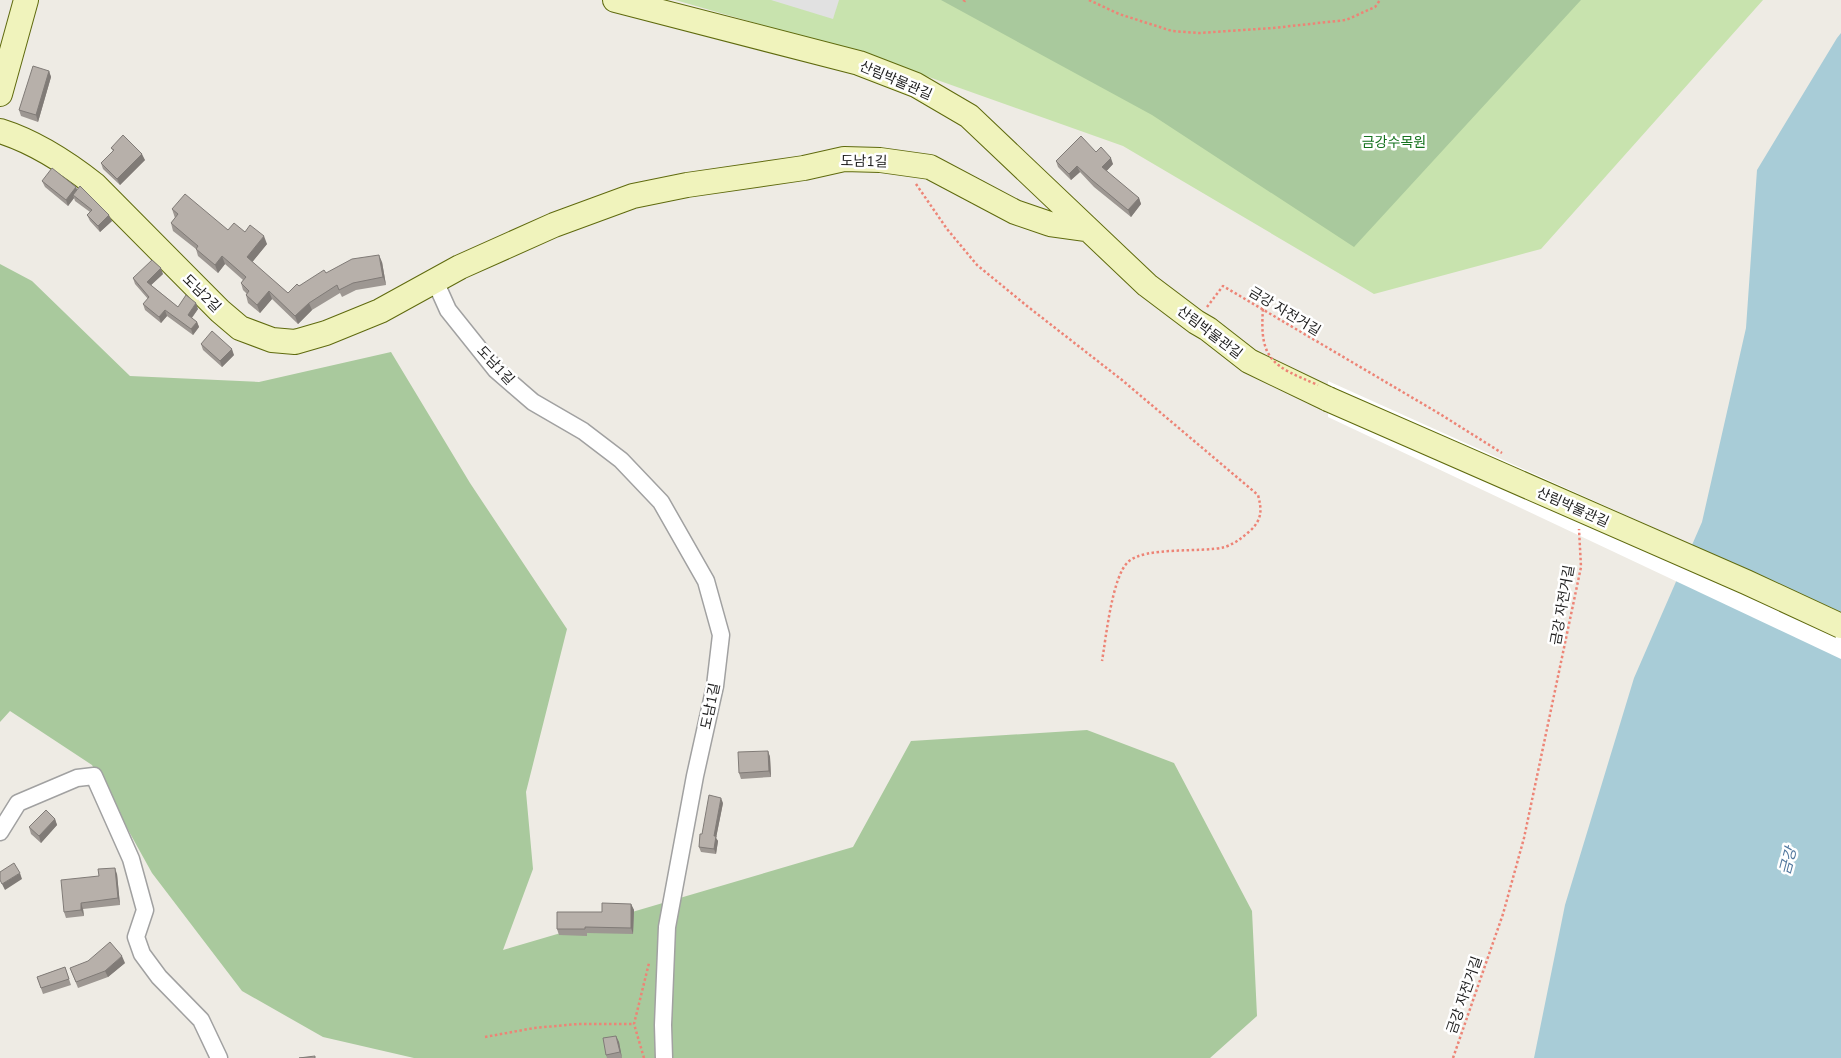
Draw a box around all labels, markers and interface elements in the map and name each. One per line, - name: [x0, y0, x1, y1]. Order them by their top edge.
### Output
- street label: 산림박물관길: [857, 57, 935, 104]
- park label: 금강수목원: [1362, 133, 1426, 152]
- street label: 도남1길: [840, 152, 888, 171]
- street label: 도남2길: [178, 270, 225, 317]
- street label: 금강 자전거길: [1245, 282, 1324, 340]
- street label: 산림박물관길: [1173, 302, 1246, 363]
- street label: 도남1길: [473, 342, 519, 389]
- street label: 산림박물관길: [1534, 483, 1612, 532]
- street label: 금강 자전거길: [1546, 564, 1579, 647]
- street label: 도남1길: [696, 681, 725, 731]
- water label: 금강: [1775, 843, 1802, 877]
- street label: 금강 자전거길: [1442, 954, 1487, 1036]

